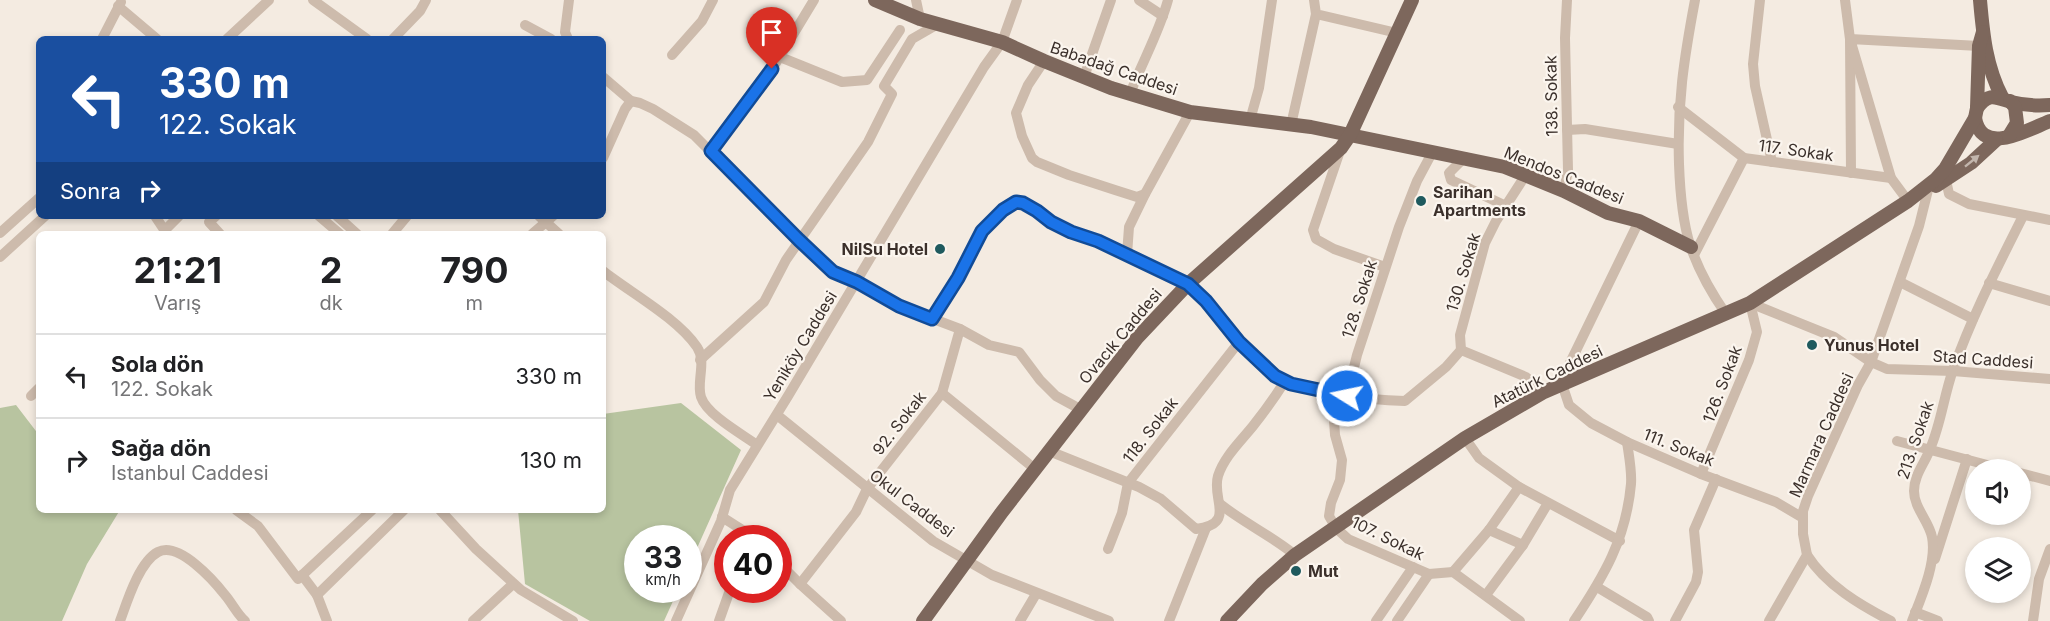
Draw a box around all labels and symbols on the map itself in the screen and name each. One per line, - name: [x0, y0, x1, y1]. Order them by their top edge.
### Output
- pin: [746, 7, 797, 69]
- street label: Babadağ Caddesi: [1048, 37, 1180, 99]
- street label: 138. Sokak: [1540, 55, 1562, 137]
- street label: 117. Sokak: [1757, 135, 1835, 165]
- street label: Mendos Caddesi: [1501, 142, 1627, 208]
- one-way arrow: [1964, 156, 1979, 168]
- place label: Sarihan Apartments: [1433, 182, 1526, 220]
- marker: Sarihan Apartments: [1414, 194, 1428, 208]
- street label: 130. Sokak: [1442, 230, 1485, 314]
- place label: NilSu Hotel: [842, 239, 928, 259]
- marker: NilSu Hotel: [933, 242, 947, 256]
- street label: 128. Sokak: [1337, 257, 1381, 341]
- street label: Ovacık Caddesi: [1074, 284, 1166, 388]
- street label: Yeniköy Caddesi: [759, 287, 841, 405]
- place label: Yunus Hotel: [1824, 335, 1919, 355]
- marker: Yunus Hotel: [1805, 338, 1819, 352]
- street label: Atatürk Caddesi: [1488, 340, 1606, 412]
- street label: 126. Sokak: [1698, 342, 1746, 425]
- street label: Stad Caddesi: [1932, 346, 2034, 372]
- position arrow: [1315, 364, 1379, 428]
- street label: Marmara Caddesi: [1785, 370, 1857, 500]
- street label: 92. Sokak: [868, 387, 930, 459]
- street label: 118. Sokak: [1118, 393, 1182, 467]
- street label: 213. Sokak: [1892, 398, 1938, 482]
- street label: 111. Sokak: [1640, 424, 1718, 470]
- street label: Okul Caddesi: [866, 465, 958, 541]
- street label: 107. Sokak: [1348, 512, 1428, 564]
- speed limit sign: 40: [714, 525, 792, 603]
- place label: Mut: [1308, 561, 1339, 581]
- marker: Mut: [1289, 564, 1303, 578]

